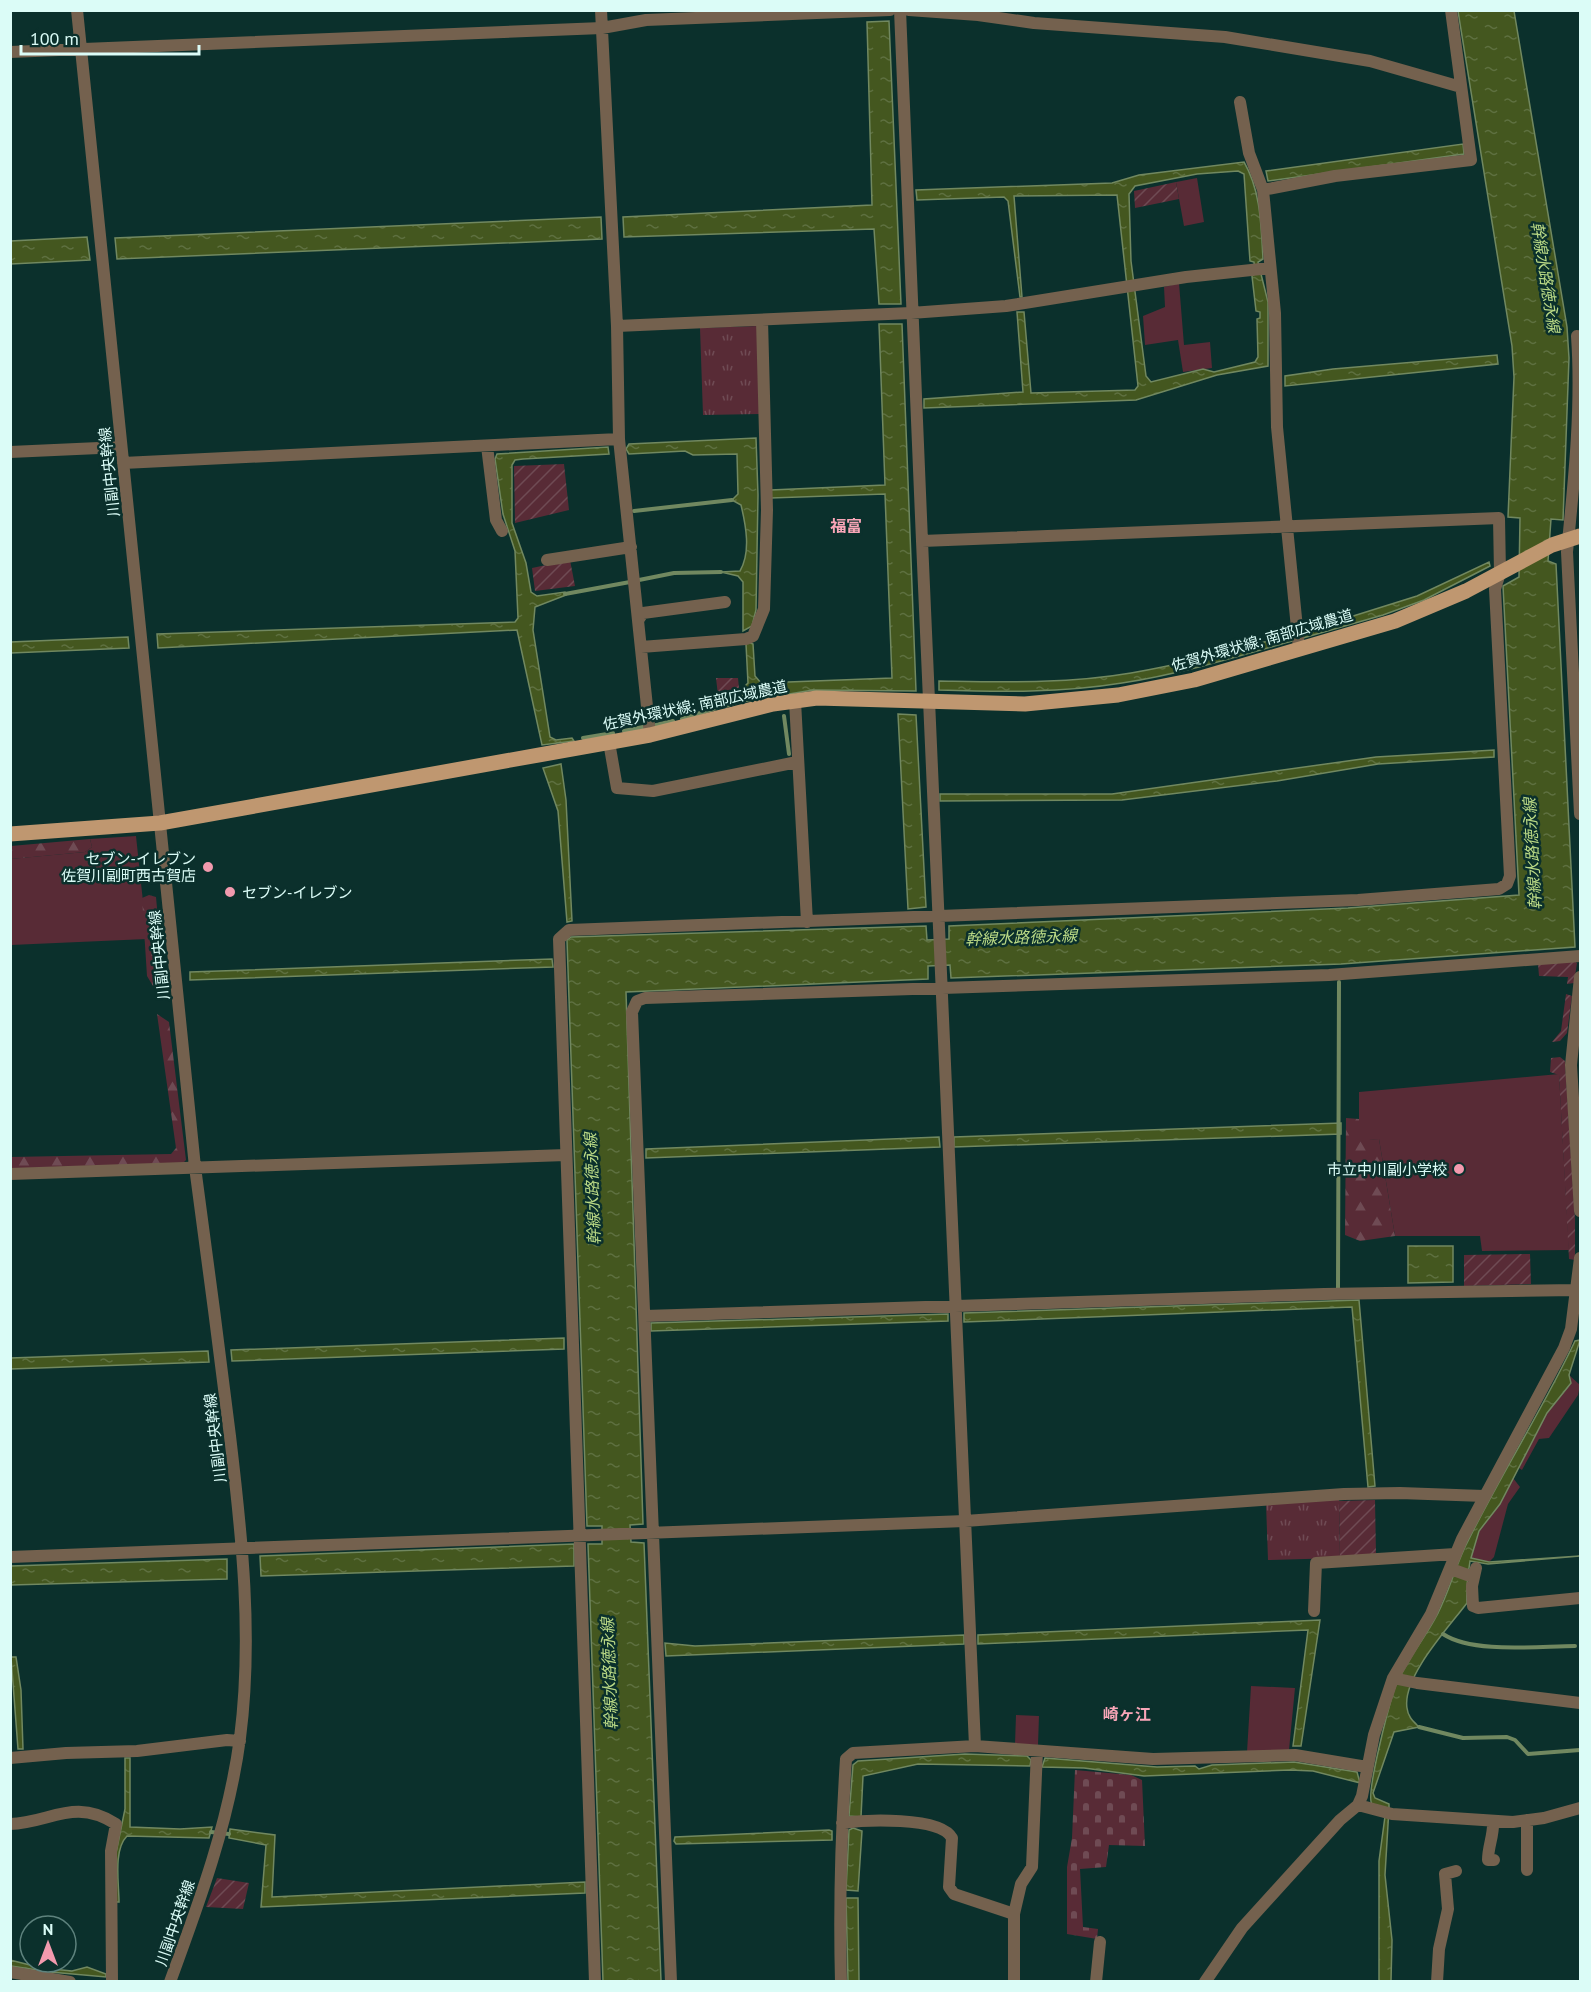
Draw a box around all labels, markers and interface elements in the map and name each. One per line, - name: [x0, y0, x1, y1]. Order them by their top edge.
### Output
- scale bar: [21, 18, 200, 56]
- text: 100 m: [30, 27, 79, 50]
- water label: 幹線水路徳永線: [1527, 220, 1565, 336]
- street label: 川副中央幹線: [95, 426, 123, 518]
- district label: 福富: [830, 516, 862, 536]
- street label: 佐賀外環状線; 南部広域農道: [1169, 605, 1355, 675]
- street label: 佐賀外環状線; 南部広域農道: [601, 676, 789, 734]
- water label: 幹線水路徳永線: [1519, 796, 1545, 910]
- place label: セブン-イレブン 佐賀川副町西古賀店: [61, 849, 196, 885]
- marker: セブン-イレブン 佐賀川副町西古賀店: [201, 860, 215, 874]
- place label: セブン-イレブン: [242, 883, 352, 902]
- marker: セブン-イレブン: [223, 885, 237, 899]
- street label: 川副中央幹線: [145, 909, 173, 1001]
- water label: 幹線水路徳永線: [965, 925, 1079, 949]
- water label: 幹線水路徳永線: [580, 1131, 604, 1245]
- place label: 市立中川副小学校: [1327, 1160, 1447, 1179]
- marker: 市立中川副小学校: [1452, 1162, 1466, 1176]
- street label: 川副中央幹線: [200, 1392, 230, 1484]
- water label: 幹線水路徳永線: [597, 1616, 621, 1730]
- district label: 崎ヶ江: [1103, 1704, 1151, 1724]
- street label: 川副中央幹線: [151, 1877, 199, 1969]
- north arrow: [18, 1914, 78, 1974]
- text: N: [43, 1919, 53, 1939]

